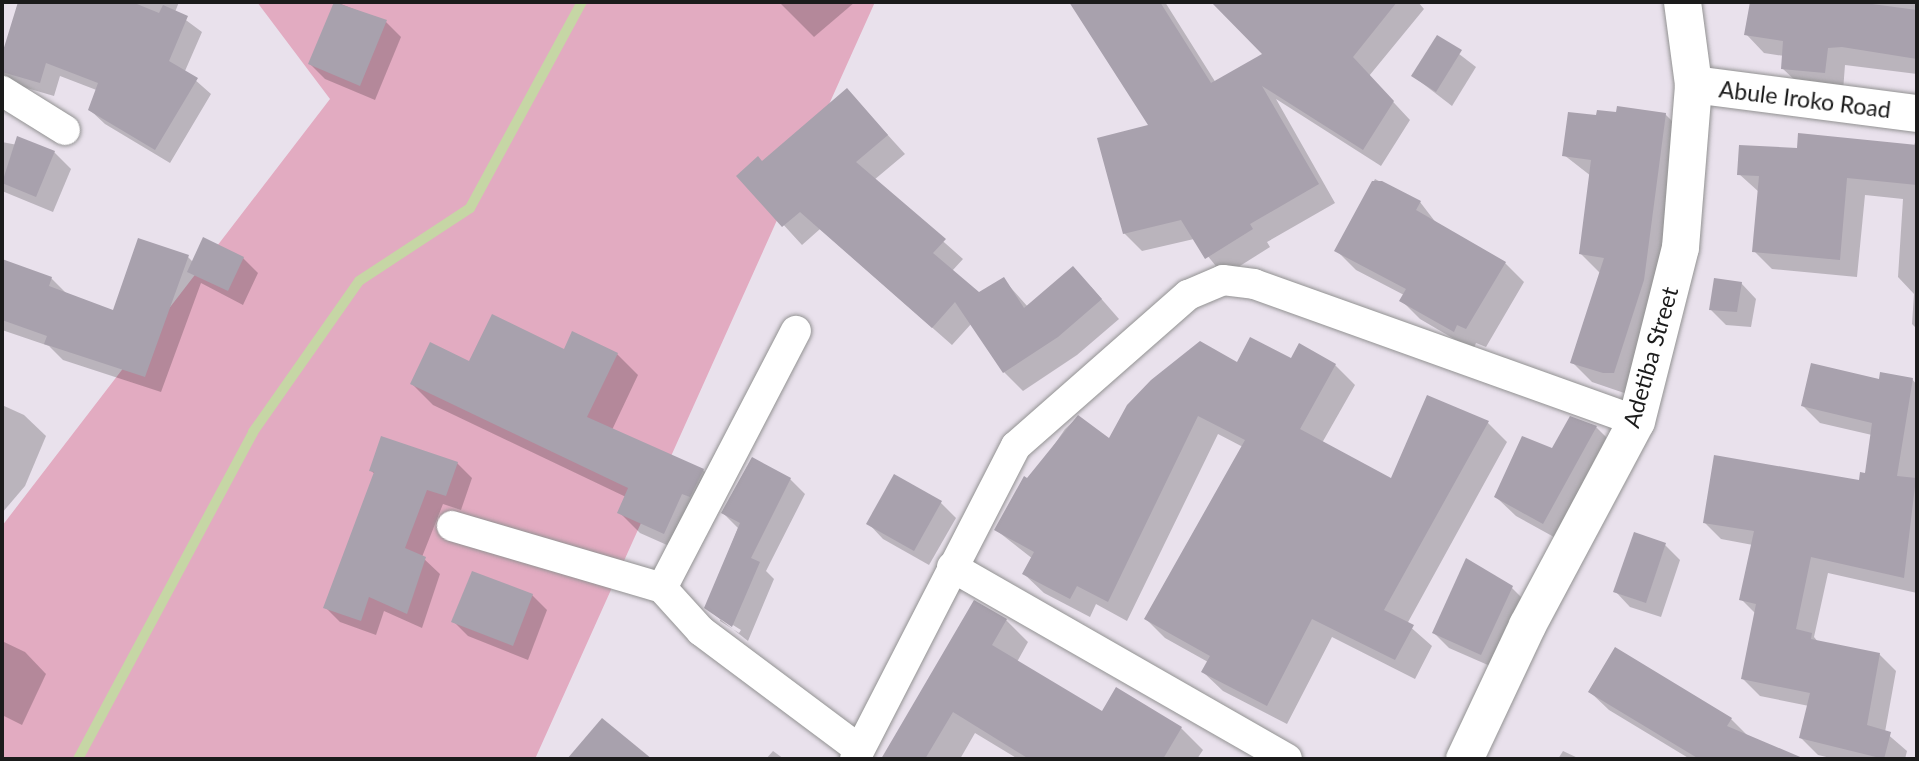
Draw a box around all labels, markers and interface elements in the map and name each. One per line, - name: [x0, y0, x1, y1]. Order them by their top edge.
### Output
- street label: Abule Iroko Road: [1718, 75, 1892, 123]
- street label: Adetiba Street: [1617, 283, 1683, 431]

